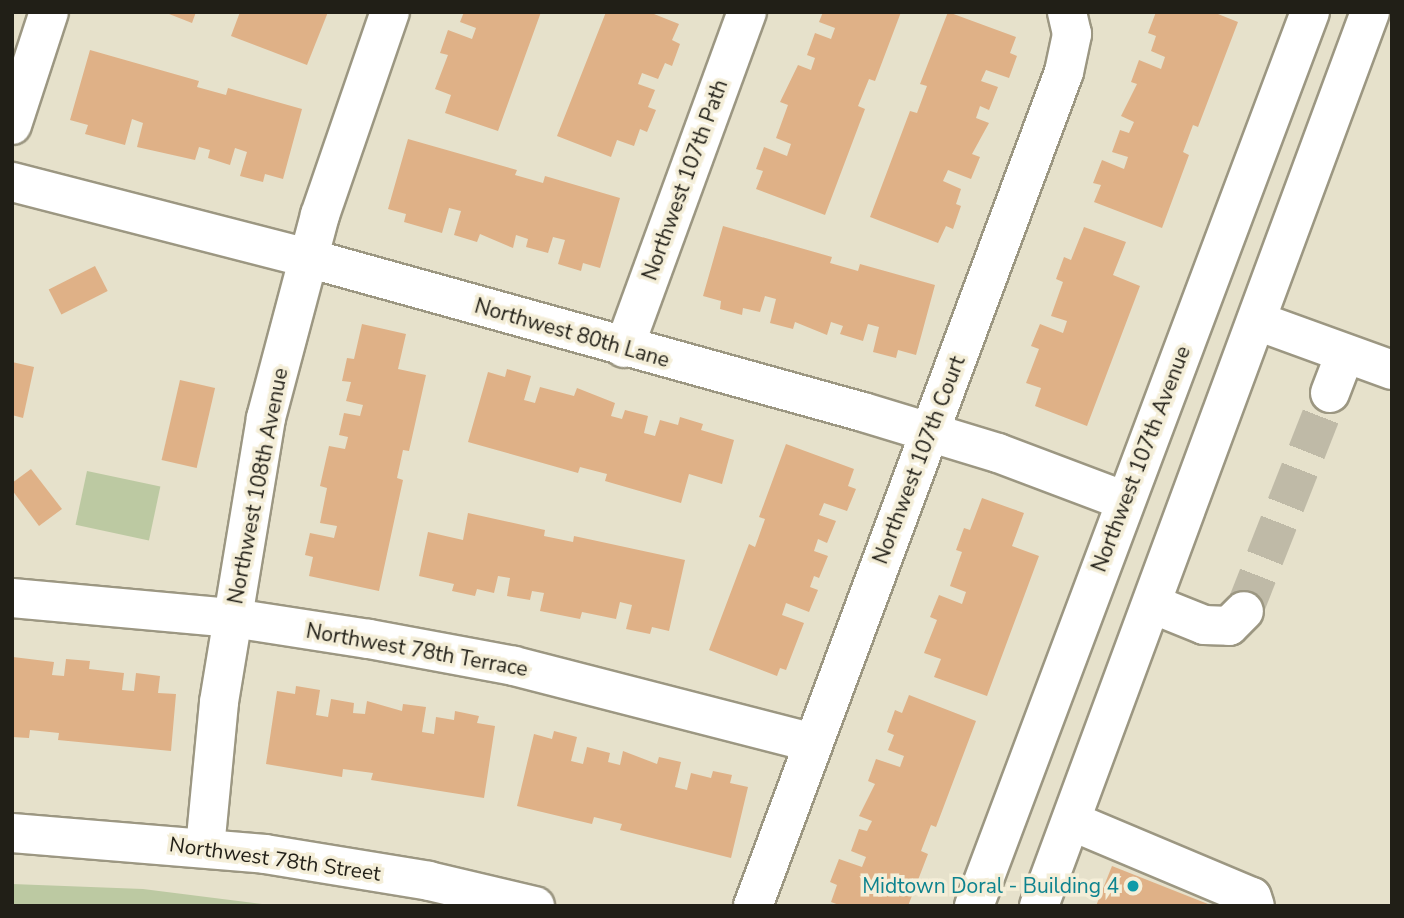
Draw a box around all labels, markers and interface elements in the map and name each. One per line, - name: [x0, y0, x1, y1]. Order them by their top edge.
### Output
- street label: Northwest 107th Path: [637, 76, 733, 284]
- street label: Northwest 80th Lane: [472, 293, 672, 373]
- street label: Northwest 107th Avenue: [1086, 343, 1196, 575]
- street label: Northwest 107th Court: [868, 352, 970, 568]
- street label: Northwest 108th Avenue: [223, 366, 293, 606]
- street label: Northwest 78th Terrace: [304, 618, 530, 682]
- street label: Northwest 78th Street: [168, 832, 382, 886]
- place label: Midtown Doral - Building 4: [862, 873, 1119, 899]
- marker: Midtown Doral - Building 4: [1125, 878, 1141, 894]

